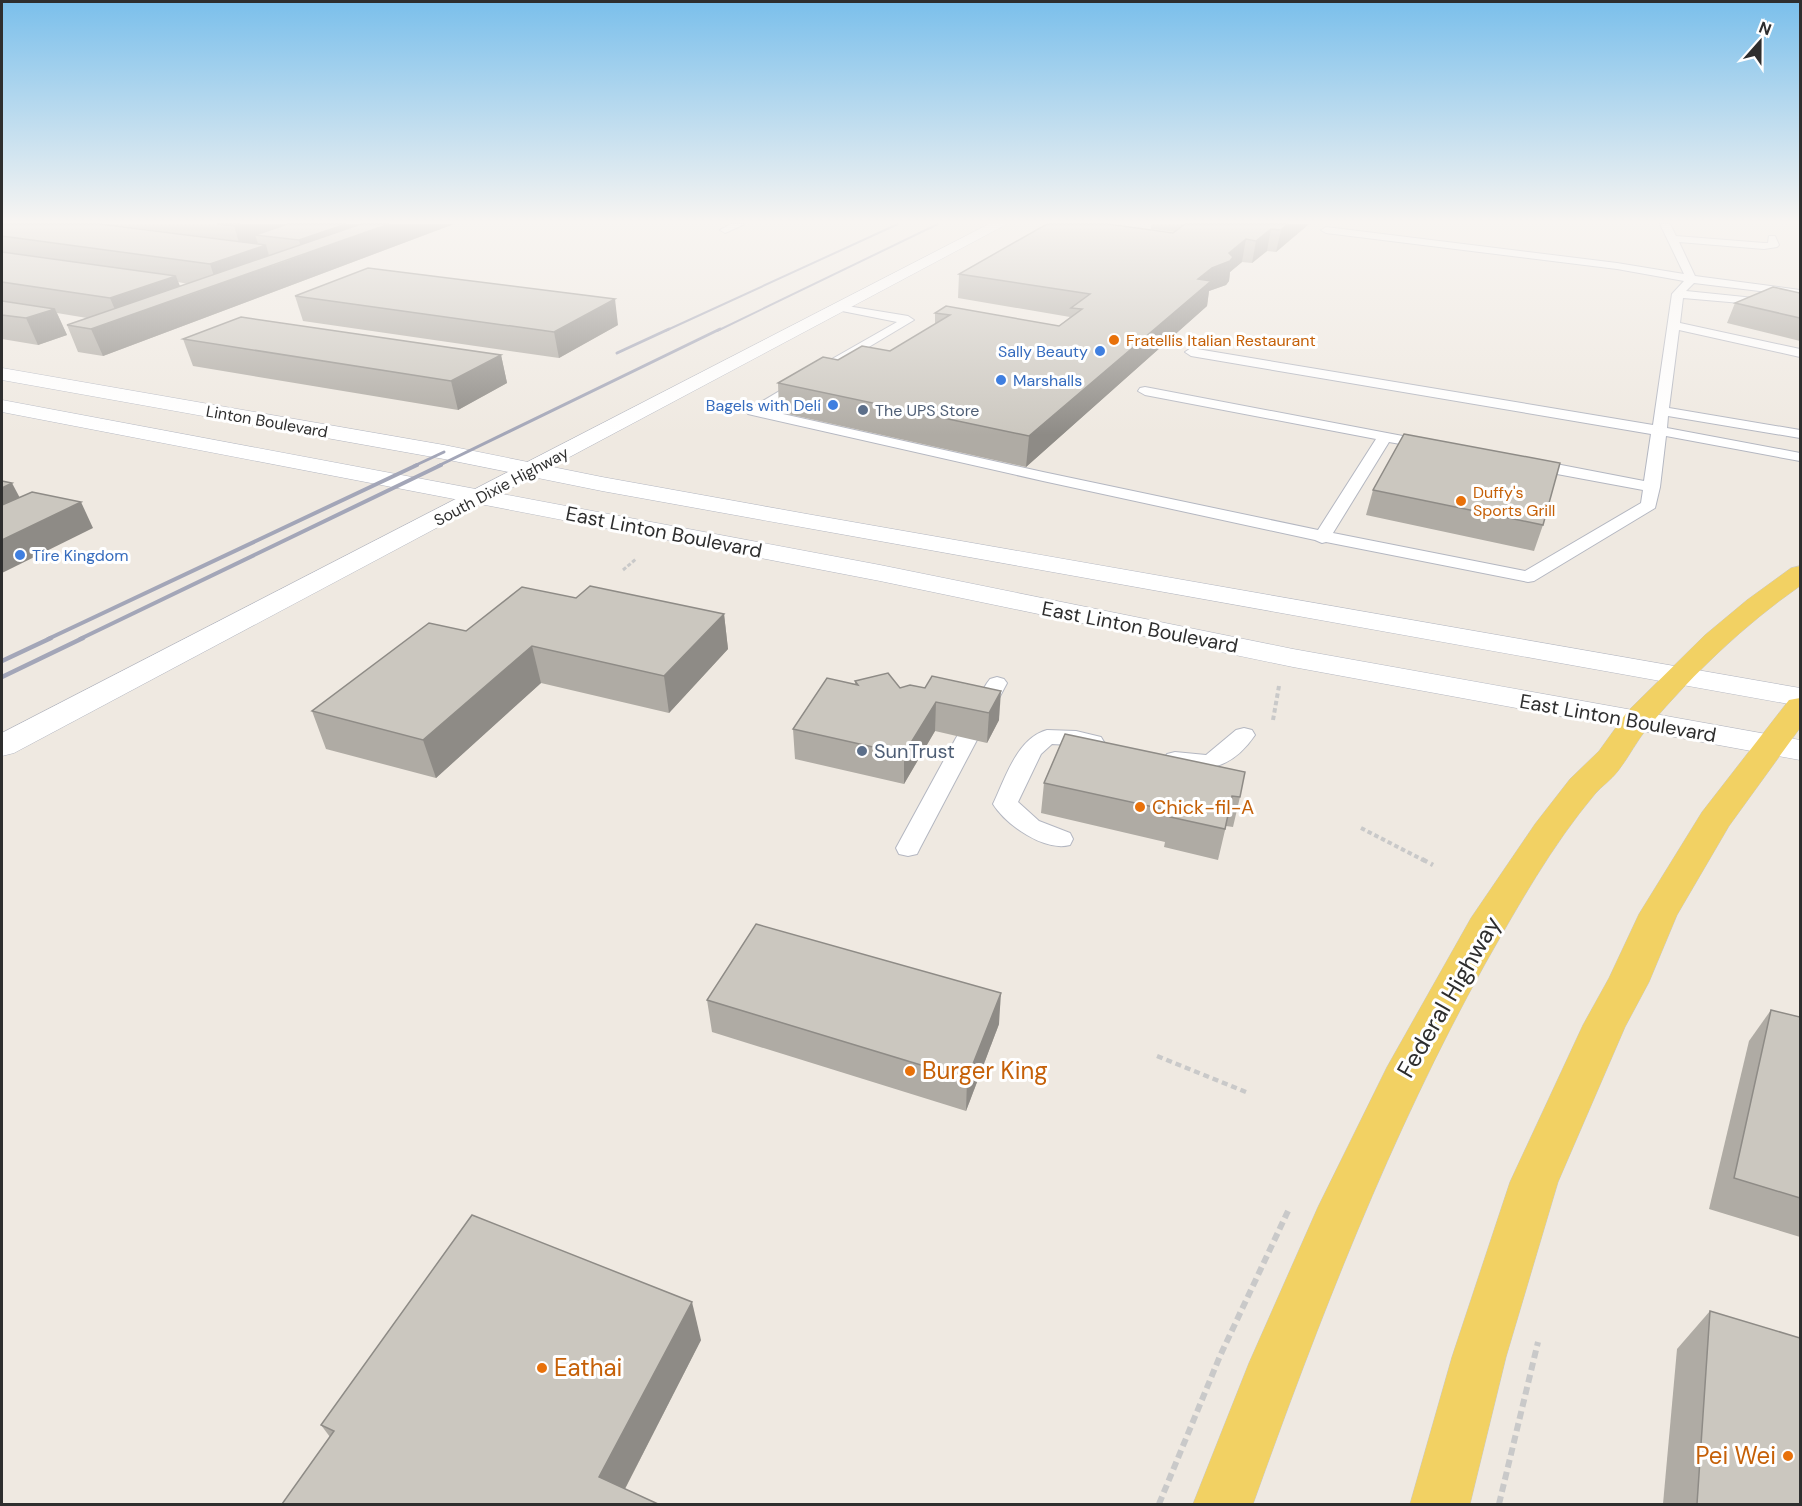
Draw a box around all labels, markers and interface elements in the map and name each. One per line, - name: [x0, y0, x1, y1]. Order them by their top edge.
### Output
- north arrow: [1730, 12, 1790, 72]
- text: N: [1756, 17, 1774, 40]
- place label: Fratellis Italian Restaurant: [1126, 330, 1316, 351]
- marker: Fratellis Italian Restaurant: [1107, 333, 1121, 347]
- place label: Sally Beauty: [998, 341, 1088, 362]
- marker: Sally Beauty: [1093, 344, 1107, 358]
- place label: Marshalls: [1013, 370, 1082, 391]
- marker: Marshalls: [994, 373, 1008, 387]
- place label: Bagels with Deli: [706, 395, 821, 416]
- marker: Bagels with Deli: [826, 398, 840, 412]
- street label: Linton Boulevard: [204, 400, 330, 443]
- place label: The UPS Store: [875, 400, 979, 421]
- marker: The UPS Store: [856, 403, 870, 417]
- street label: South Dixie Highway: [430, 442, 572, 531]
- place label: Duffy's Sports Grill: [1473, 482, 1555, 521]
- marker: Duffy's Sports Grill: [1454, 494, 1468, 508]
- street label: East Linton Boulevard: [564, 500, 764, 564]
- place label: Tire Kingdom: [32, 545, 129, 566]
- marker: Tire Kingdom: [13, 548, 27, 562]
- street label: East Linton Boulevard: [1040, 595, 1240, 659]
- street label: East Linton Boulevard: [1518, 688, 1718, 748]
- place label: SunTrust: [874, 738, 955, 764]
- marker: SunTrust: [855, 744, 869, 758]
- place label: Chick-fil-A: [1152, 794, 1254, 820]
- marker: Chick-fil-A: [1133, 800, 1147, 814]
- street label: Federal Highway: [1390, 910, 1507, 1083]
- place label: Burger King: [922, 1055, 1048, 1086]
- marker: Burger King: [903, 1064, 917, 1078]
- place label: Eathai: [554, 1352, 622, 1383]
- marker: Eathai: [535, 1361, 549, 1375]
- place label: Pei Wei: [1696, 1440, 1776, 1471]
- marker: Pei Wei: [1781, 1449, 1795, 1463]

